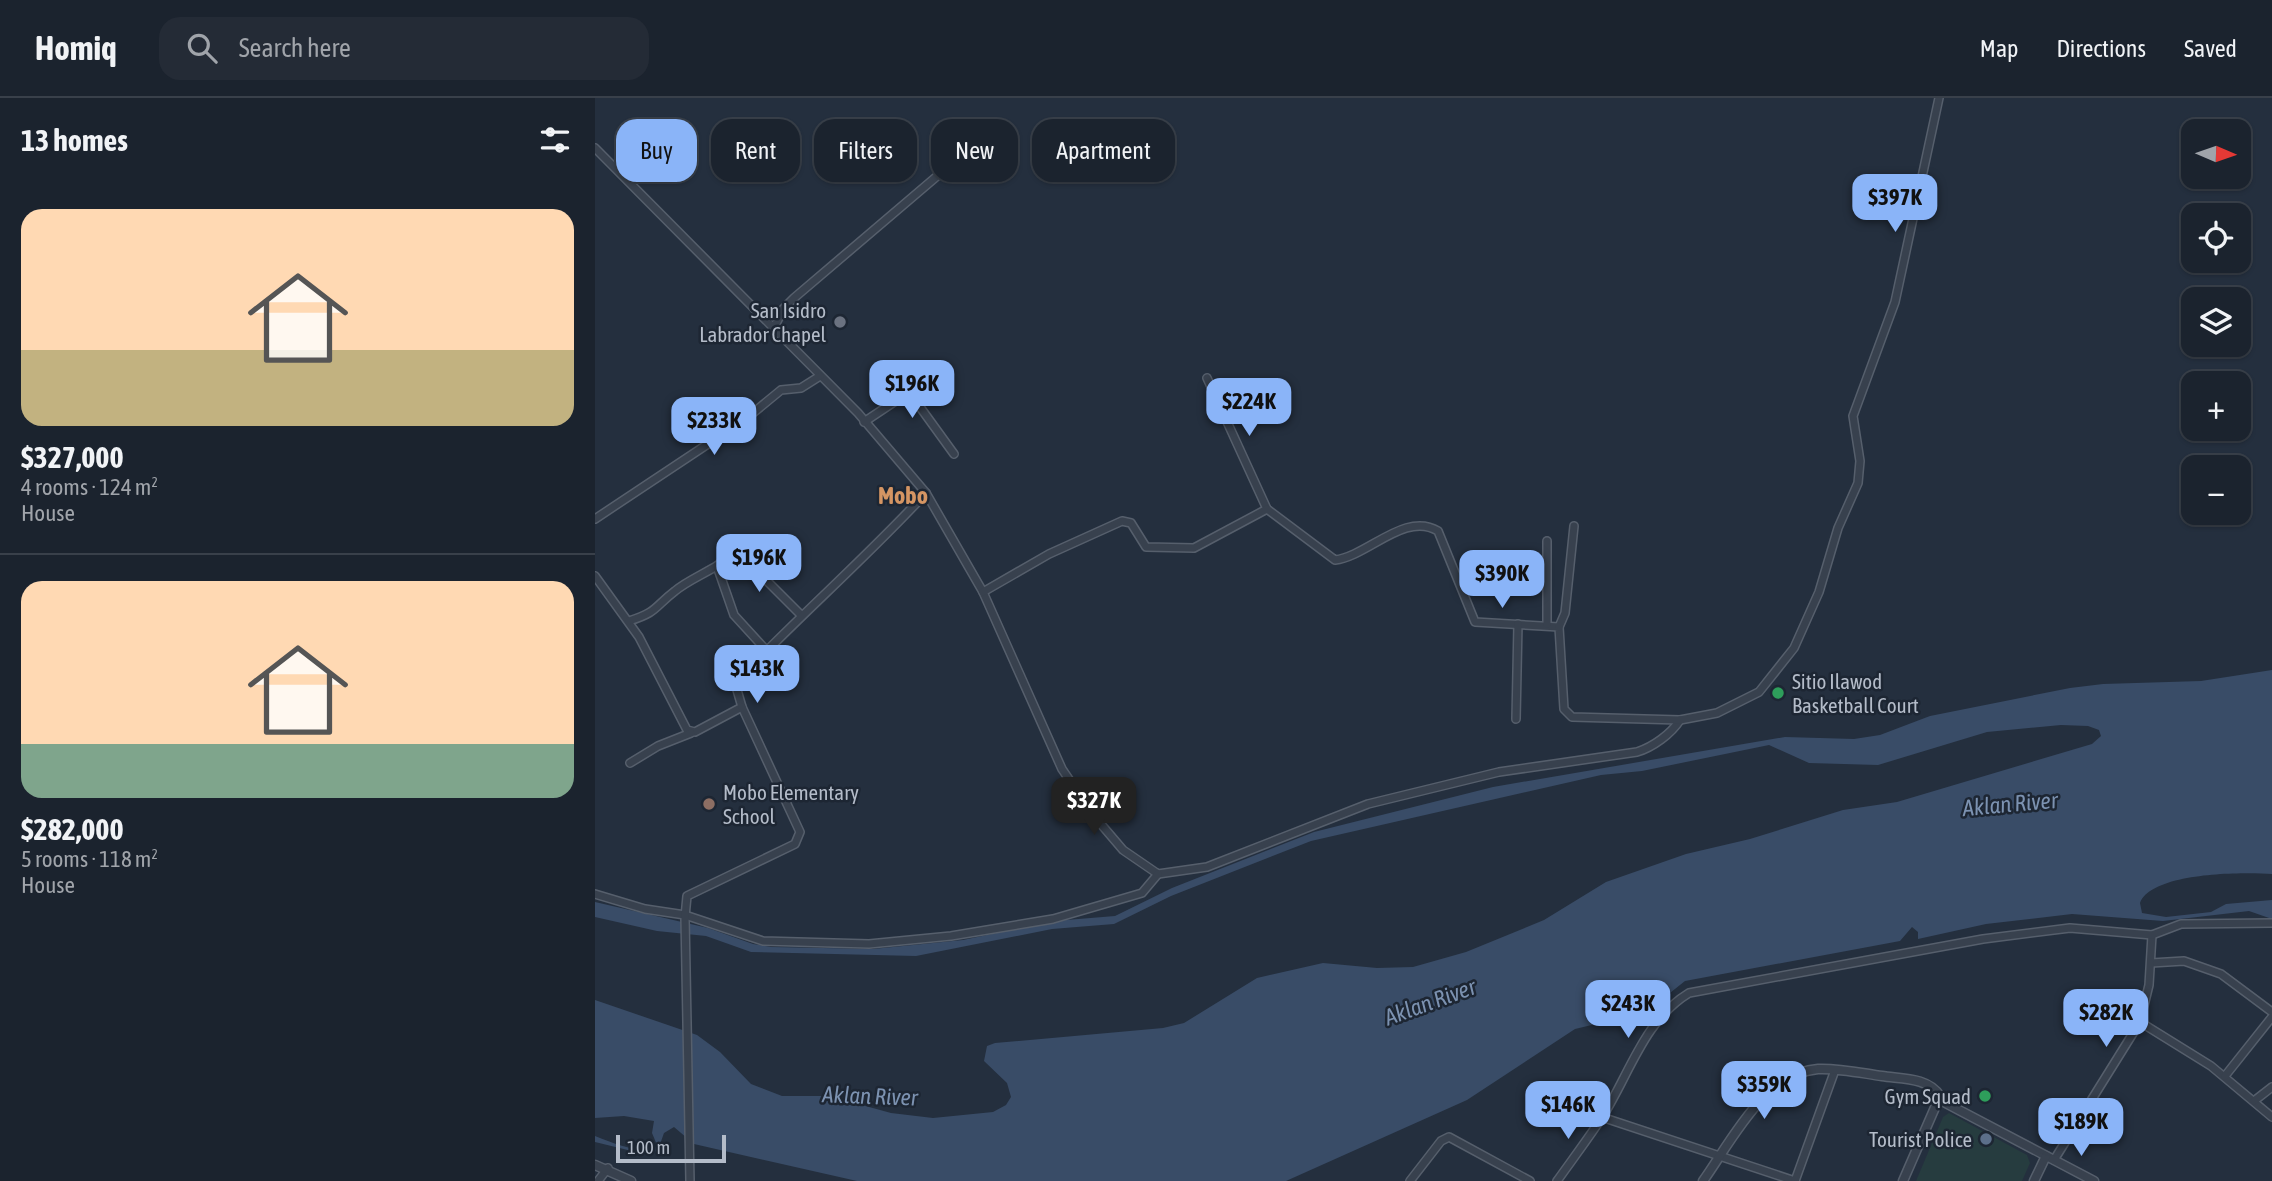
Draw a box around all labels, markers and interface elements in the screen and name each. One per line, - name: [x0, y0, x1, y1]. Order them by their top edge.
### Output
- search box: [159, 17, 649, 80]
- text: Homiq: [35, 29, 117, 67]
- icon: search: [183, 29, 221, 67]
- text: Search here: [239, 33, 351, 63]
- text: Map: [1980, 35, 2018, 62]
- text: Directions: [2056, 35, 2146, 62]
- text: Saved: [2184, 35, 2237, 62]
- chip: Buy: [616, 119, 697, 182]
- chip: Rent: [711, 119, 800, 182]
- chip: Filters: [814, 119, 917, 182]
- chip: New: [931, 119, 1018, 182]
- chip: Apartment: [1032, 119, 1175, 182]
- north arrow: [2181, 119, 2251, 189]
- map controls: [2181, 119, 2251, 525]
- icon: filters: [536, 121, 574, 159]
- text: 13 homes: [21, 123, 128, 157]
- pin: $397K: [1846, 174, 1944, 234]
- text: $397K: [1868, 184, 1922, 210]
- button: locate: [2181, 203, 2251, 273]
- icon: home: [235, 255, 361, 381]
- button: layers: [2181, 287, 2251, 357]
- place label: San Isidro Labrador Chapel: [699, 298, 826, 346]
- marker: San Isidro Labrador Chapel: [832, 314, 848, 330]
- pin: $196K: [863, 360, 961, 420]
- text: $196K: [885, 370, 939, 396]
- button: +: [2181, 371, 2251, 441]
- pin: $224K: [1200, 378, 1298, 438]
- text: $224K: [1222, 388, 1276, 414]
- pin: $233K: [665, 398, 763, 457]
- text: $233K: [687, 407, 741, 433]
- text: $327,000: [21, 440, 124, 474]
- button: −: [2181, 455, 2251, 525]
- text: 4 rooms · 124 m²: [21, 474, 158, 500]
- district label: Mobo: [878, 482, 928, 509]
- text: House: [21, 500, 75, 526]
- pin: $196K: [710, 534, 808, 594]
- text: $196K: [732, 544, 786, 570]
- pin: $390K: [1453, 550, 1551, 610]
- text: $390K: [1475, 560, 1529, 586]
- icon: home: [235, 627, 361, 753]
- pin: $143K: [708, 646, 806, 705]
- text: $143K: [730, 655, 784, 681]
- place label: Sitio Ilawod Basketball Court: [1792, 669, 1919, 717]
- marker: Sitio Ilawod Basketball Court: [1770, 685, 1786, 701]
- pin: $327K: [1045, 778, 1143, 837]
- place label: Mobo Elementary School: [723, 780, 859, 828]
- text: $327K: [1067, 787, 1121, 813]
- water label: Aklan River: [1960, 787, 2060, 821]
- marker: Mobo Elementary School: [701, 796, 717, 812]
- text: $282,000: [21, 812, 124, 846]
- text: 5 rooms · 118 m²: [21, 846, 158, 872]
- text: House: [21, 872, 75, 898]
- water label: Aklan River: [1380, 973, 1480, 1031]
- pin: $243K: [1579, 981, 1677, 1040]
- text: $243K: [1601, 990, 1655, 1016]
- pin: $282K: [2057, 990, 2155, 1049]
- text: $282K: [2079, 999, 2133, 1025]
- pin: $359K: [1715, 1062, 1813, 1121]
- text: $359K: [1737, 1071, 1791, 1097]
- water label: Aklan River: [821, 1081, 919, 1111]
- pin: $146K: [1519, 1082, 1617, 1141]
- place label: Gym Squad: [1885, 1084, 1971, 1108]
- marker: Gym Squad: [1977, 1088, 1993, 1104]
- text: $146K: [1541, 1091, 1595, 1117]
- pin: $189K: [2032, 1098, 2130, 1158]
- text: $189K: [2054, 1108, 2108, 1134]
- place label: Tourist Police: [1869, 1127, 1972, 1151]
- marker: Tourist Police: [1978, 1131, 1994, 1147]
- scale bar: [616, 1132, 726, 1164]
- text: 100 m: [627, 1136, 670, 1158]

